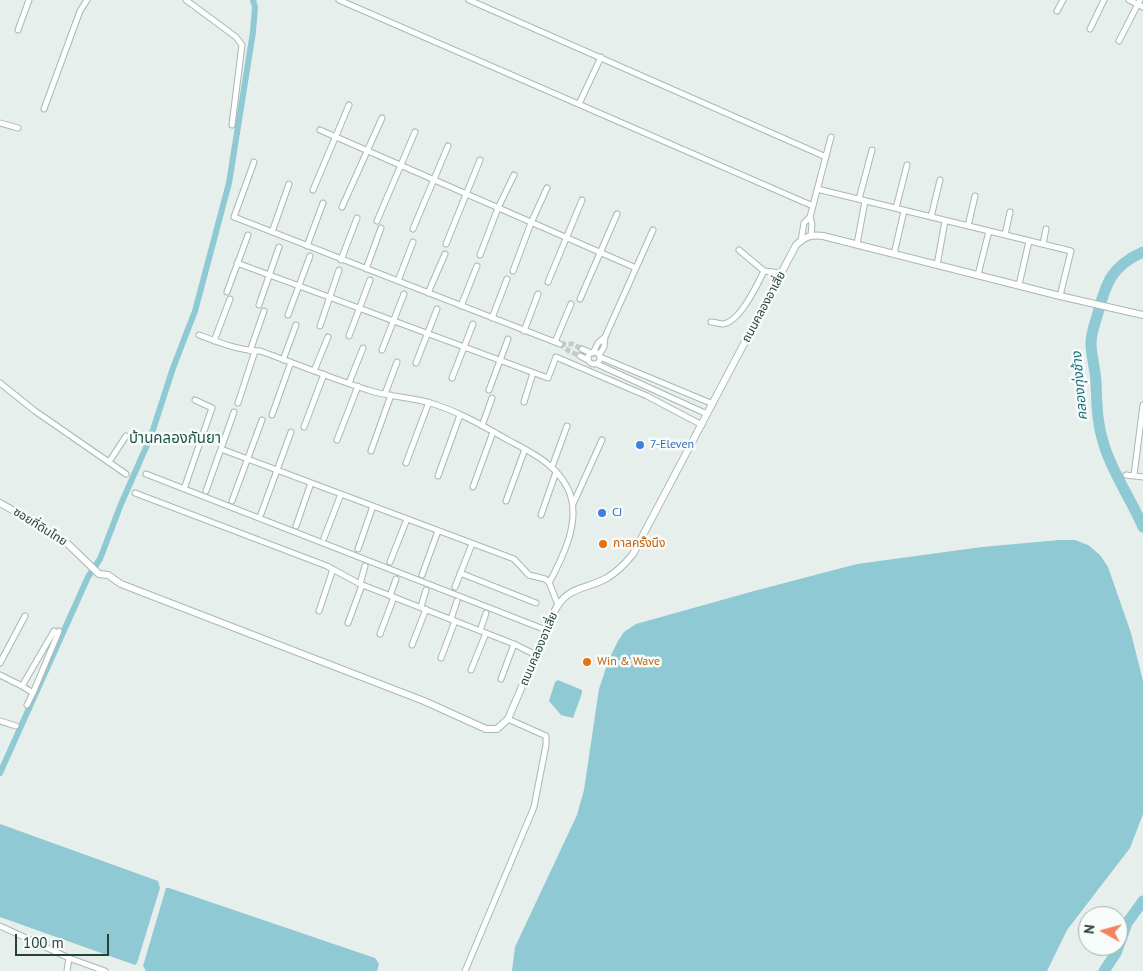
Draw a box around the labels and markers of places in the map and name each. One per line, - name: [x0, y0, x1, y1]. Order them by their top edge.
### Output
- place label: 7-Eleven: [650, 438, 694, 452]
- marker: 7-Eleven: [634, 439, 646, 451]
- place label: CJ: [612, 506, 622, 520]
- marker: CJ: [596, 507, 608, 519]
- place label: กาลครั้งนึง: [613, 537, 665, 551]
- marker: กาลครั้งนึง: [597, 538, 609, 550]
- place label: Win & Wave: [597, 655, 660, 669]
- marker: Win & Wave: [581, 656, 593, 668]

